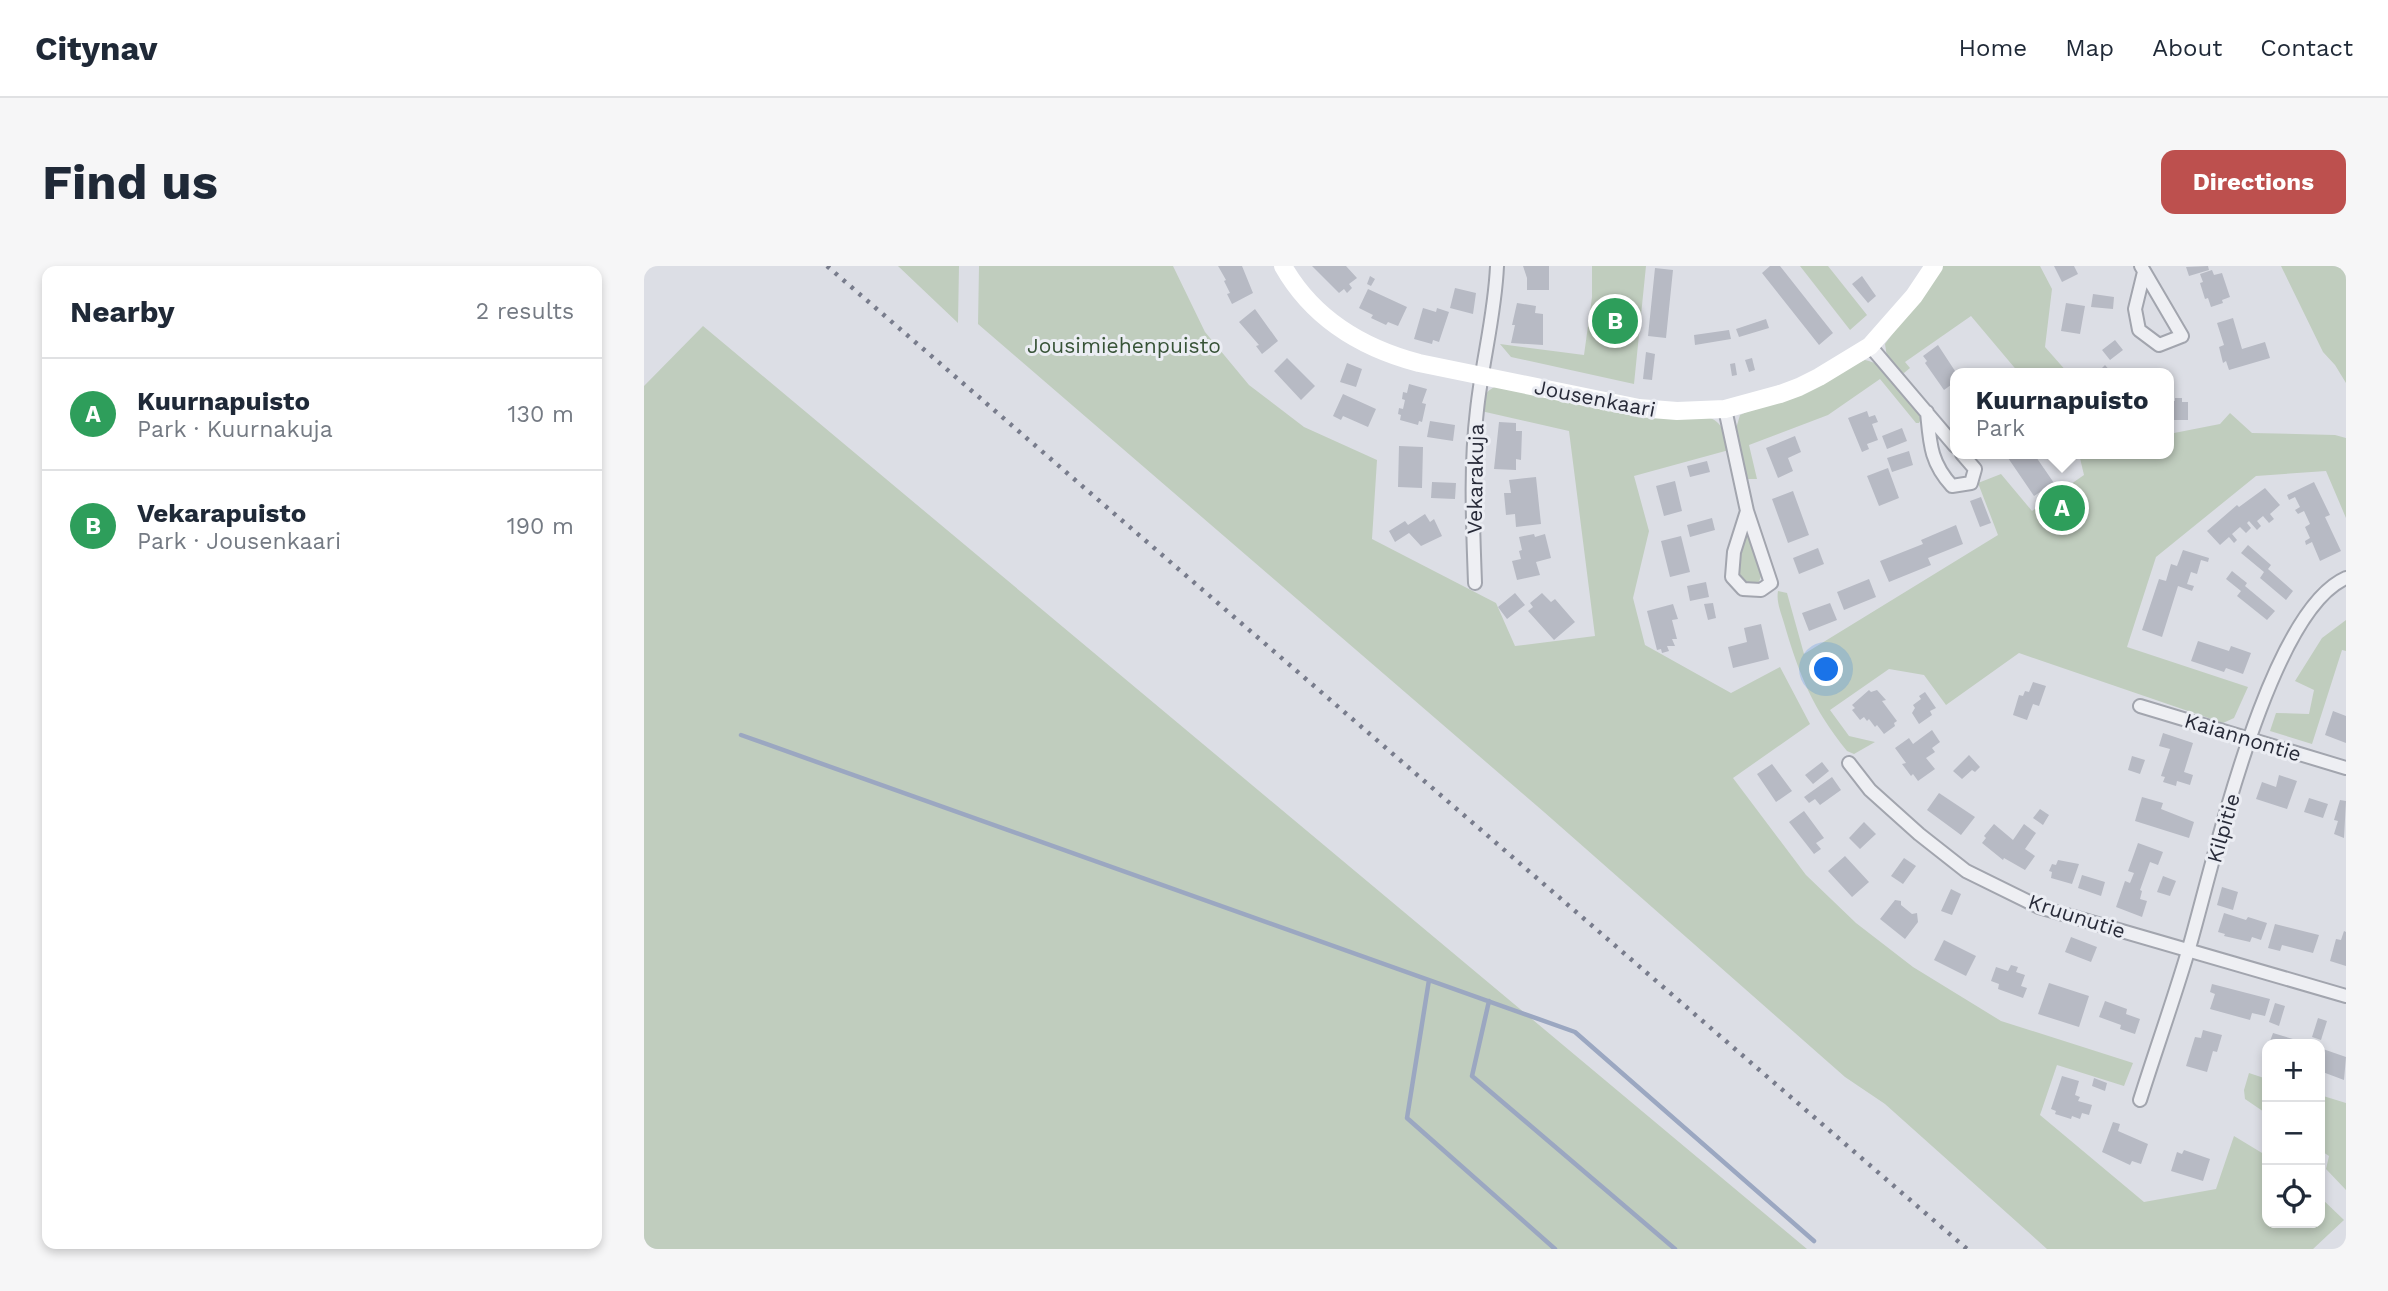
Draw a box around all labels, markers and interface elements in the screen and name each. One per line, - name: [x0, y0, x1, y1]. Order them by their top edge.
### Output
- text: Citynav: [35, 29, 157, 68]
- text: Home: [1959, 34, 2027, 62]
- text: Map: [2065, 34, 2114, 62]
- text: About: [2152, 34, 2222, 62]
- text: Contact: [2260, 34, 2353, 62]
- button: Directions: [2161, 150, 2346, 214]
- text: Find us: [42, 153, 218, 211]
- text: Nearby: [70, 294, 175, 329]
- pin: B: [1592, 295, 1638, 347]
- text: 2 results: [476, 298, 574, 325]
- park label: Jousimiehenpuisto: [1027, 333, 1221, 358]
- popup: [1950, 368, 2174, 459]
- street label: Jousenkaari: [1532, 374, 1658, 422]
- text: Kuurnapuisto: [1975, 385, 2149, 415]
- text: Kuurnapuisto: [137, 386, 310, 416]
- text: A: [85, 401, 101, 428]
- text: 130 m: [508, 401, 574, 428]
- text: Park: [1975, 415, 2025, 442]
- text: Park · Kuurnakuja: [137, 416, 333, 443]
- street label: Vekarakuja: [1462, 423, 1488, 535]
- pin: A: [2039, 482, 2085, 534]
- text: Vekarapuisto: [137, 498, 306, 528]
- text: B: [85, 513, 101, 540]
- text: 190 m: [507, 513, 574, 540]
- text: Park · Jousenkaari: [137, 528, 341, 555]
- your location: [1809, 652, 1843, 686]
- street label: Kaiannontie: [2182, 707, 2304, 767]
- street label: Kilpitie: [2201, 790, 2245, 866]
- street label: Kruunutie: [2025, 889, 2129, 943]
- map controls: [2262, 1039, 2325, 1228]
- button: +: [2262, 1039, 2325, 1102]
- button: −: [2262, 1102, 2325, 1165]
- button: locate: [2262, 1165, 2325, 1228]

